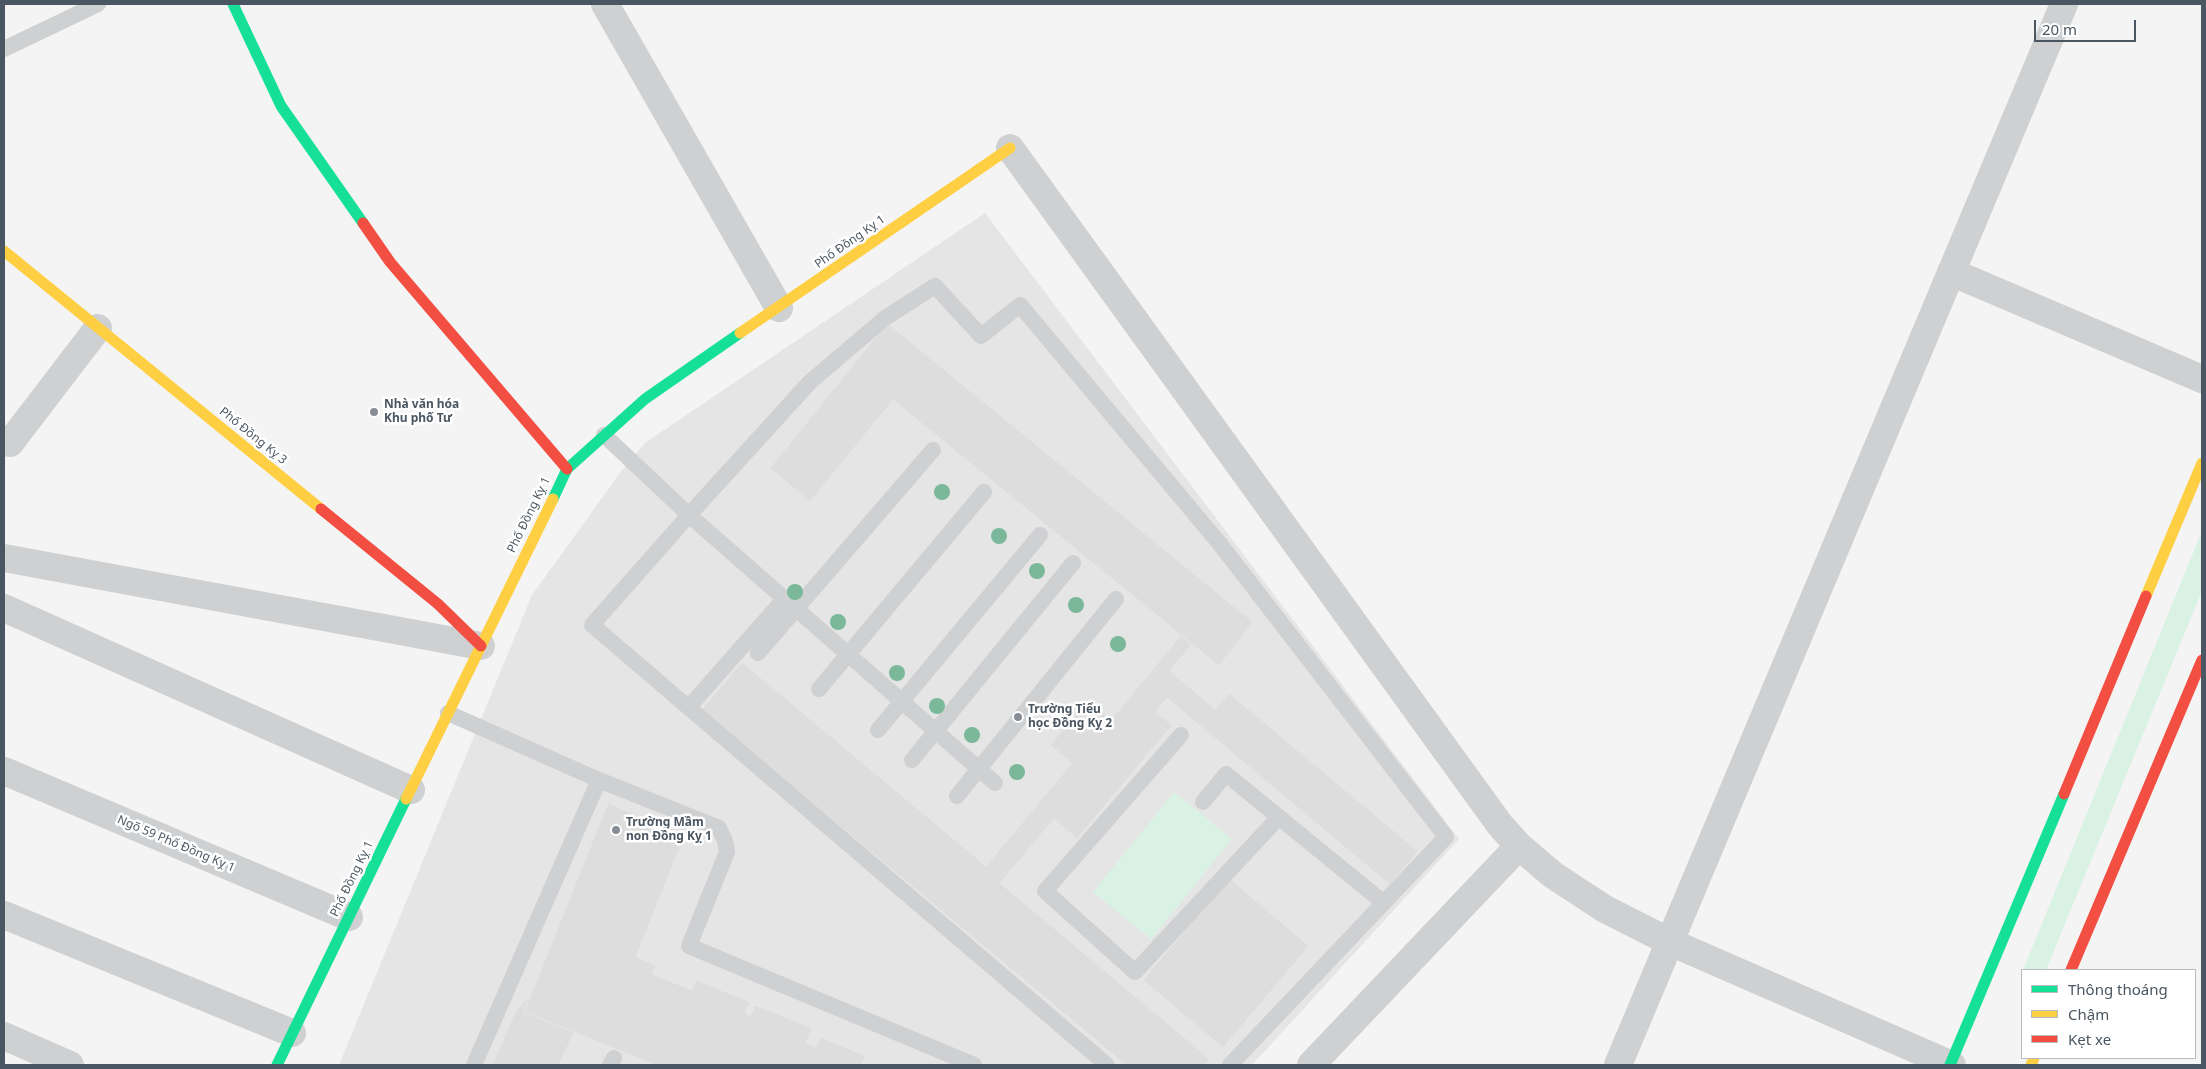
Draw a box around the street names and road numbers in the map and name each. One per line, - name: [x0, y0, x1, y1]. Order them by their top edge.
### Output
- street label: Phố Đồng Kỵ 1: [812, 212, 888, 272]
- street label: Phố Đồng Kỵ 3: [216, 404, 290, 468]
- street label: Phố Đồng Kỵ 1: [504, 475, 554, 555]
- street label: Ngõ 59 Phố Đồng Kỵ 1: [115, 813, 237, 875]
- street label: Phố Đồng Kỵ 1: [327, 839, 377, 919]

